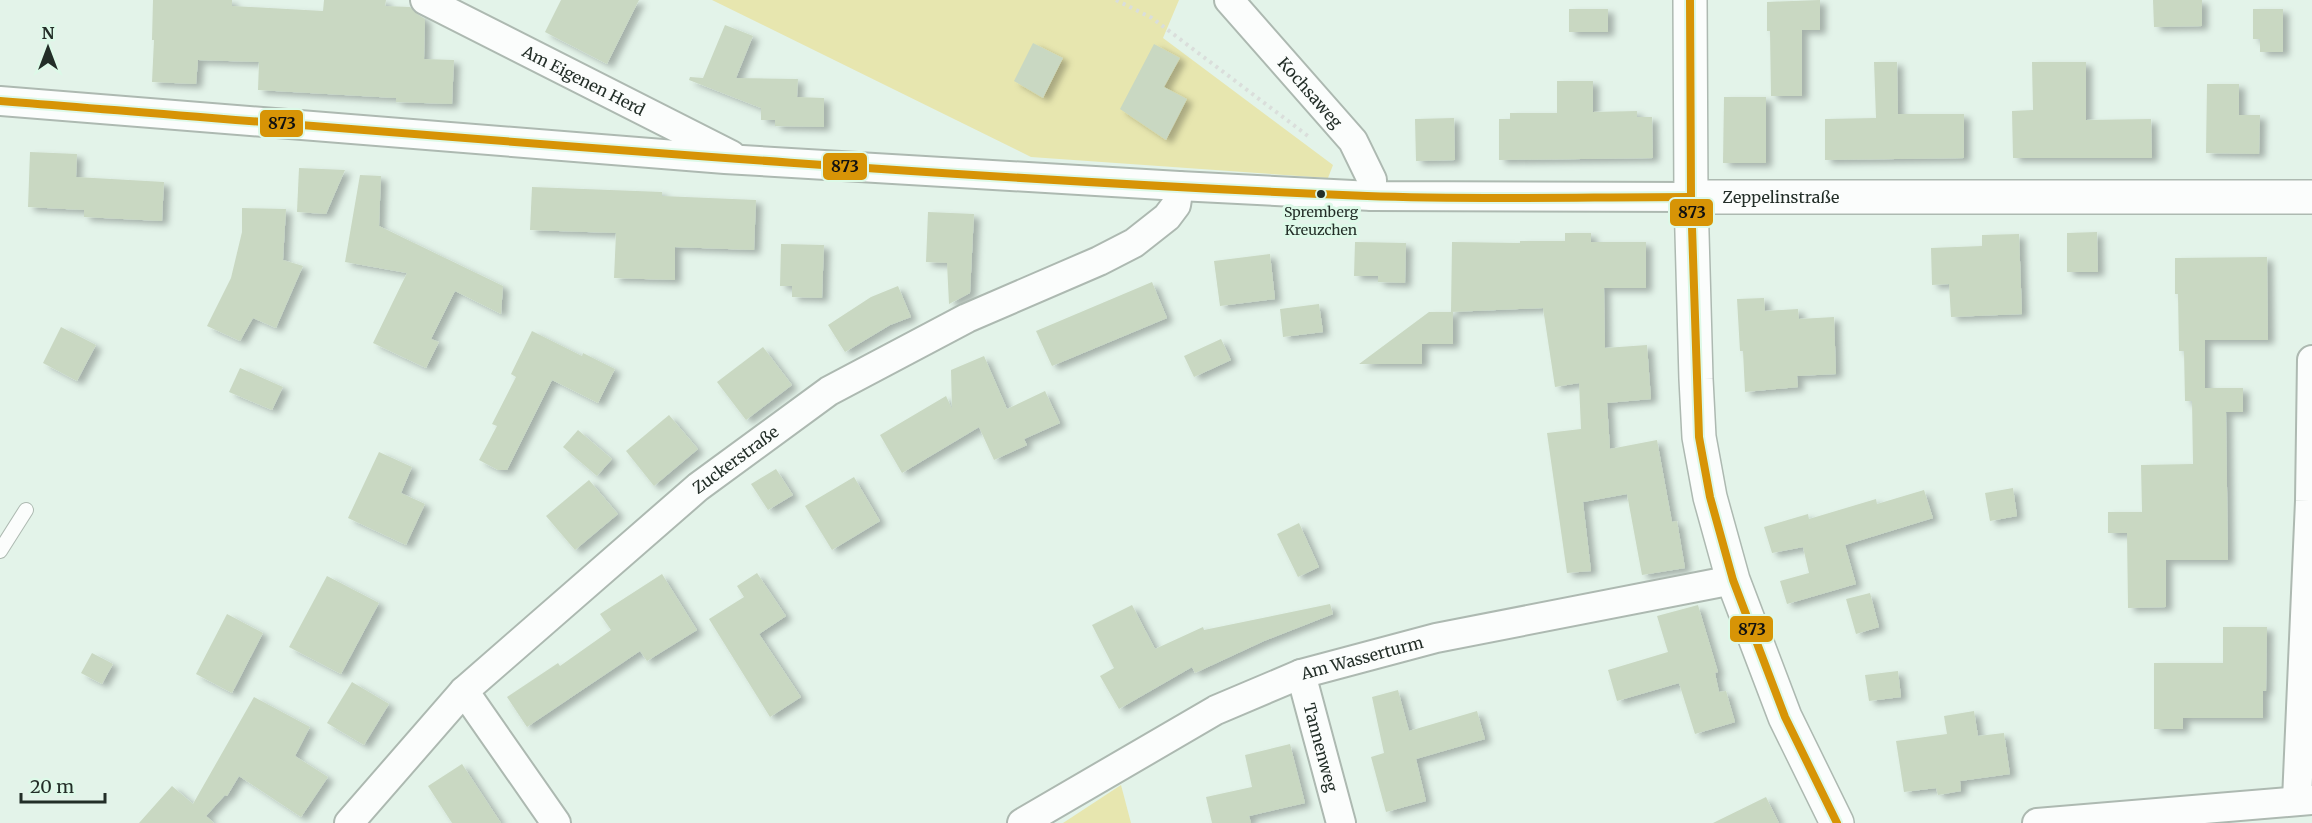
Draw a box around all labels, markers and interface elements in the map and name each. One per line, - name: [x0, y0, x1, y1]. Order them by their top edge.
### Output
- north arrow: [18, 18, 78, 78]
- text: N: [42, 23, 55, 43]
- street label: Am Eigenen Herd: [518, 41, 649, 120]
- street label: Kochsaweg: [1274, 53, 1347, 132]
- line badge: 873: [259, 109, 304, 138]
- text: 873: [268, 113, 296, 133]
- line badge: 873: [822, 152, 868, 181]
- text: 873: [831, 156, 859, 176]
- street label: Zeppelinstraße: [1723, 187, 1839, 207]
- marker: Spremberg Kreuzchen: [1315, 188, 1327, 200]
- line badge: 873: [1669, 198, 1714, 227]
- text: 873: [1678, 202, 1706, 222]
- place label: Spremberg Kreuzchen: [1284, 203, 1359, 239]
- street label: Zuckerstraße: [689, 421, 782, 498]
- line badge: 873: [1729, 615, 1774, 643]
- text: 873: [1738, 619, 1766, 639]
- street label: Am Wasserturm: [1298, 632, 1425, 684]
- street label: Tannenweg: [1299, 701, 1342, 794]
- scale bar: [21, 766, 105, 804]
- text: 20 m: [30, 775, 74, 798]

